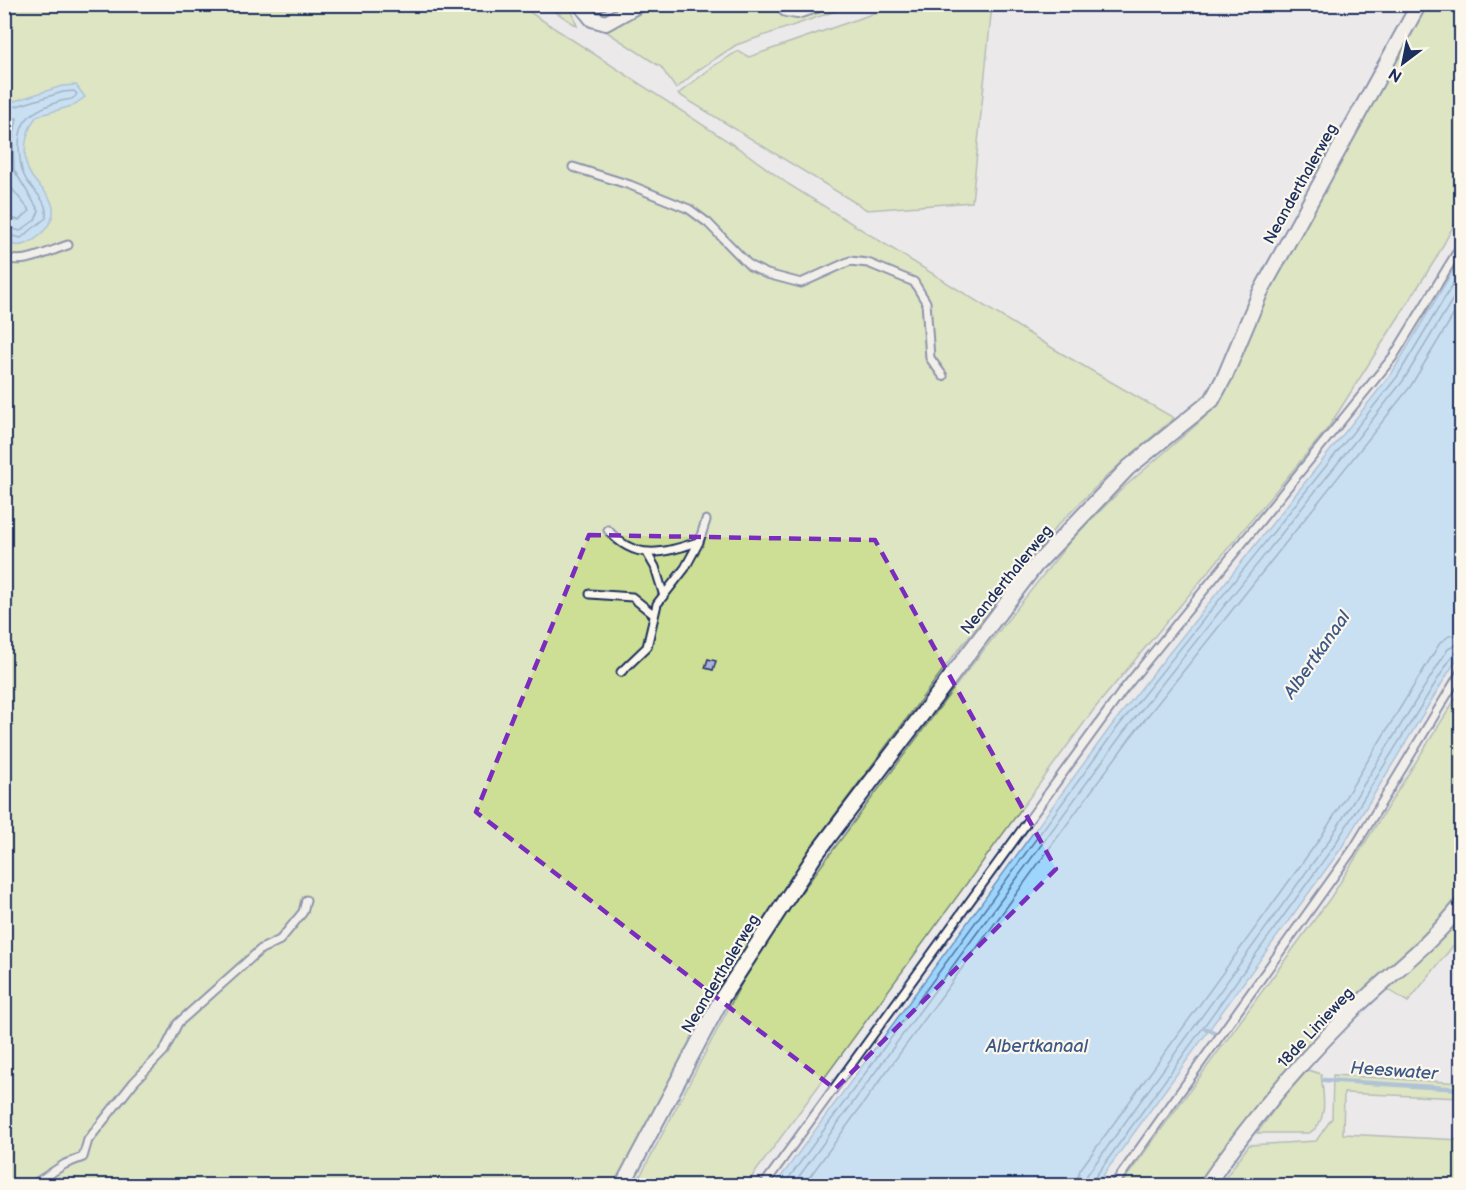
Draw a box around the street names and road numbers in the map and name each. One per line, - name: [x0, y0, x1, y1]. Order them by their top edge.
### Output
- street label: Neanderthalerweg: [1260, 120, 1342, 248]
- street label: Neanderthalerweg: [957, 522, 1057, 638]
- street label: Neanderthalerweg: [678, 911, 764, 1037]
- street label: 18de Linieweg: [1274, 984, 1358, 1072]

